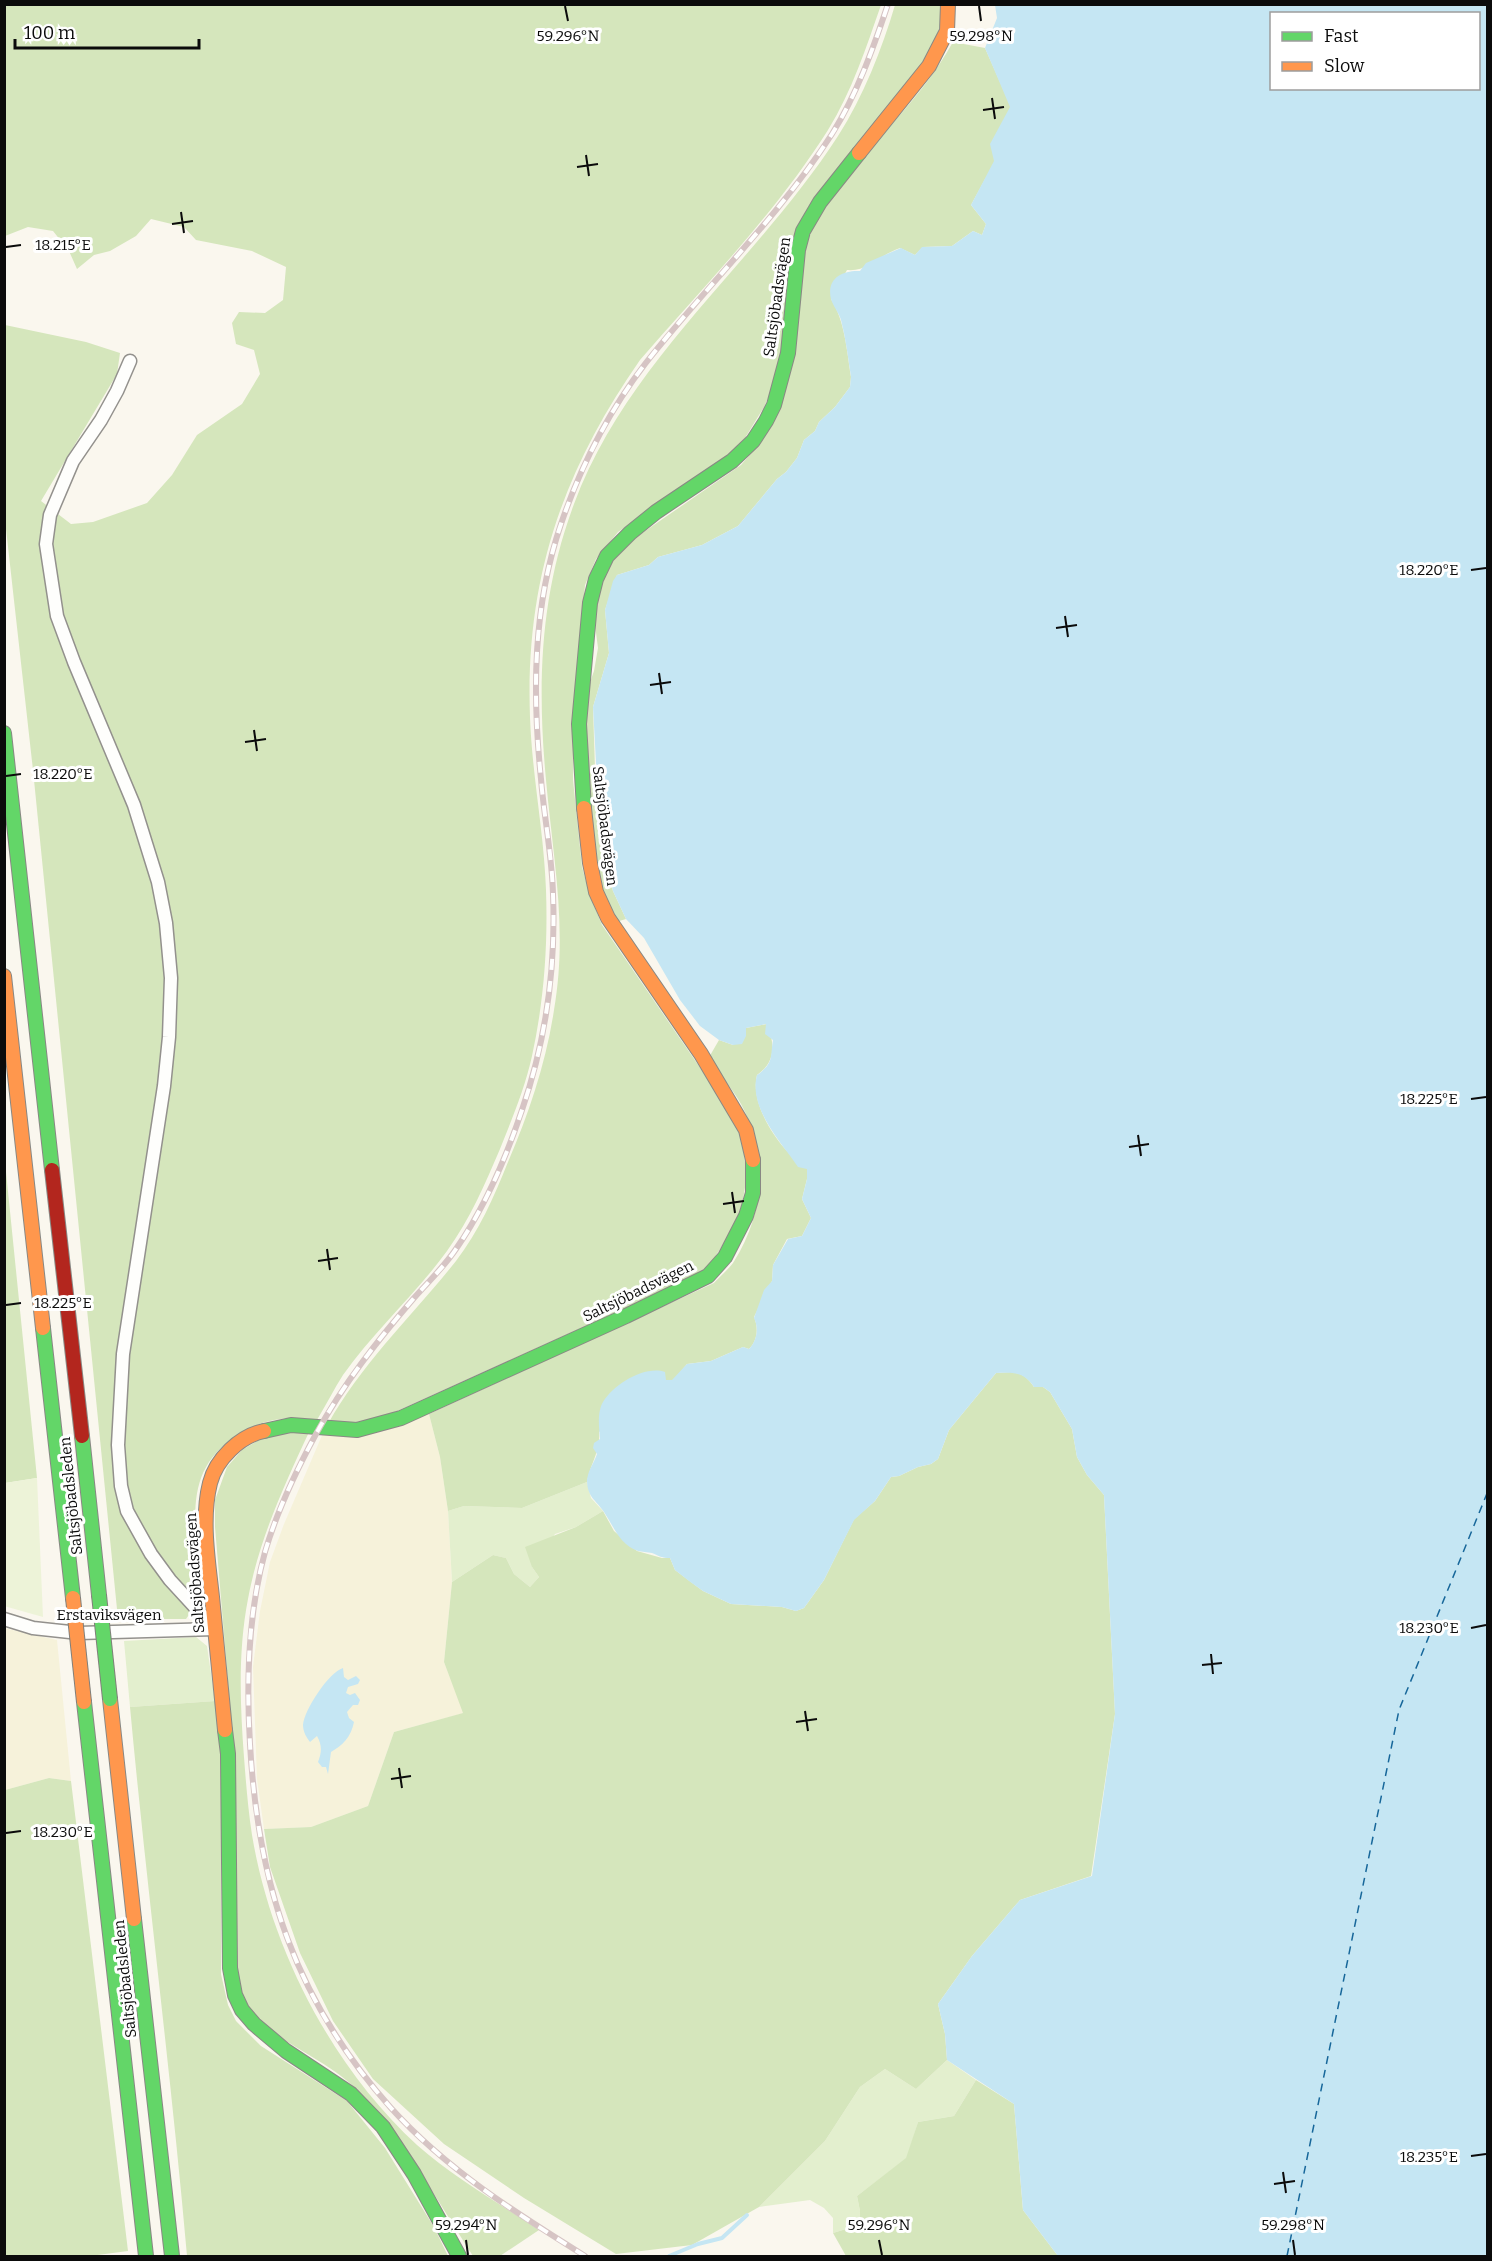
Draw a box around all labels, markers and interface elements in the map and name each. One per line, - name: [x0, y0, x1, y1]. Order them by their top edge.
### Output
- scale bar: [15, 12, 200, 50]
- legend: [1270, 12, 1480, 90]
- text: 100 m: [24, 22, 75, 44]
- text: Fast: [1324, 25, 1359, 47]
- text: 59.296°N: [537, 27, 600, 45]
- text: 59.298°N: [949, 27, 1013, 45]
- text: Slow: [1324, 55, 1365, 77]
- street label: Saltsjöbadsvägen: [760, 235, 794, 358]
- text: 18.215°E: [35, 236, 91, 254]
- text: 18.220°E: [1399, 561, 1459, 579]
- text: 18.220°E: [33, 765, 93, 783]
- street label: Saltsjöbadsvägen: [589, 765, 621, 888]
- text: 18.225°E: [1400, 1090, 1458, 1108]
- street label: Saltsjöbadsvägen: [580, 1256, 697, 1326]
- text: 18.225°E: [34, 1294, 92, 1312]
- street label: Saltsjöbadsleden: [56, 1436, 86, 1556]
- street label: Saltsjöbadsvägen: [182, 1512, 208, 1634]
- street label: Erstaviksvägen: [57, 1606, 162, 1624]
- text: 18.230°E: [1399, 1619, 1459, 1637]
- text: 18.230°E: [33, 1823, 93, 1841]
- street label: Saltsjöbadsleden: [110, 1919, 140, 2039]
- text: 18.235°E: [1400, 2148, 1458, 2166]
- text: 59.294°N: [435, 2216, 497, 2234]
- text: 59.296°N: [848, 2216, 911, 2234]
- text: 59.298°N: [1261, 2216, 1325, 2234]

